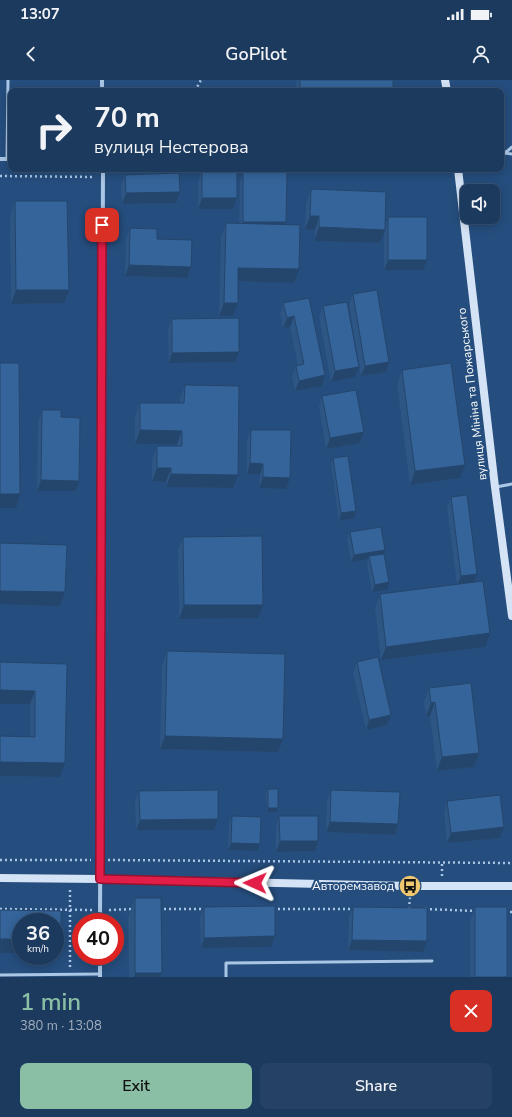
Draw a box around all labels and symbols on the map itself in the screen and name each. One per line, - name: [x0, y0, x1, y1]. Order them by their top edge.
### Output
- pin: [85, 208, 119, 242]
- street label: вулиця Мініна та Пожарського: [453, 307, 491, 481]
- position arrow: [234, 862, 276, 904]
- bus stop icon: Авторемзавод: [397, 873, 423, 899]
- place label: Авторемзавод: [312, 878, 394, 894]
- speed limit sign: 40: [72, 913, 124, 965]

